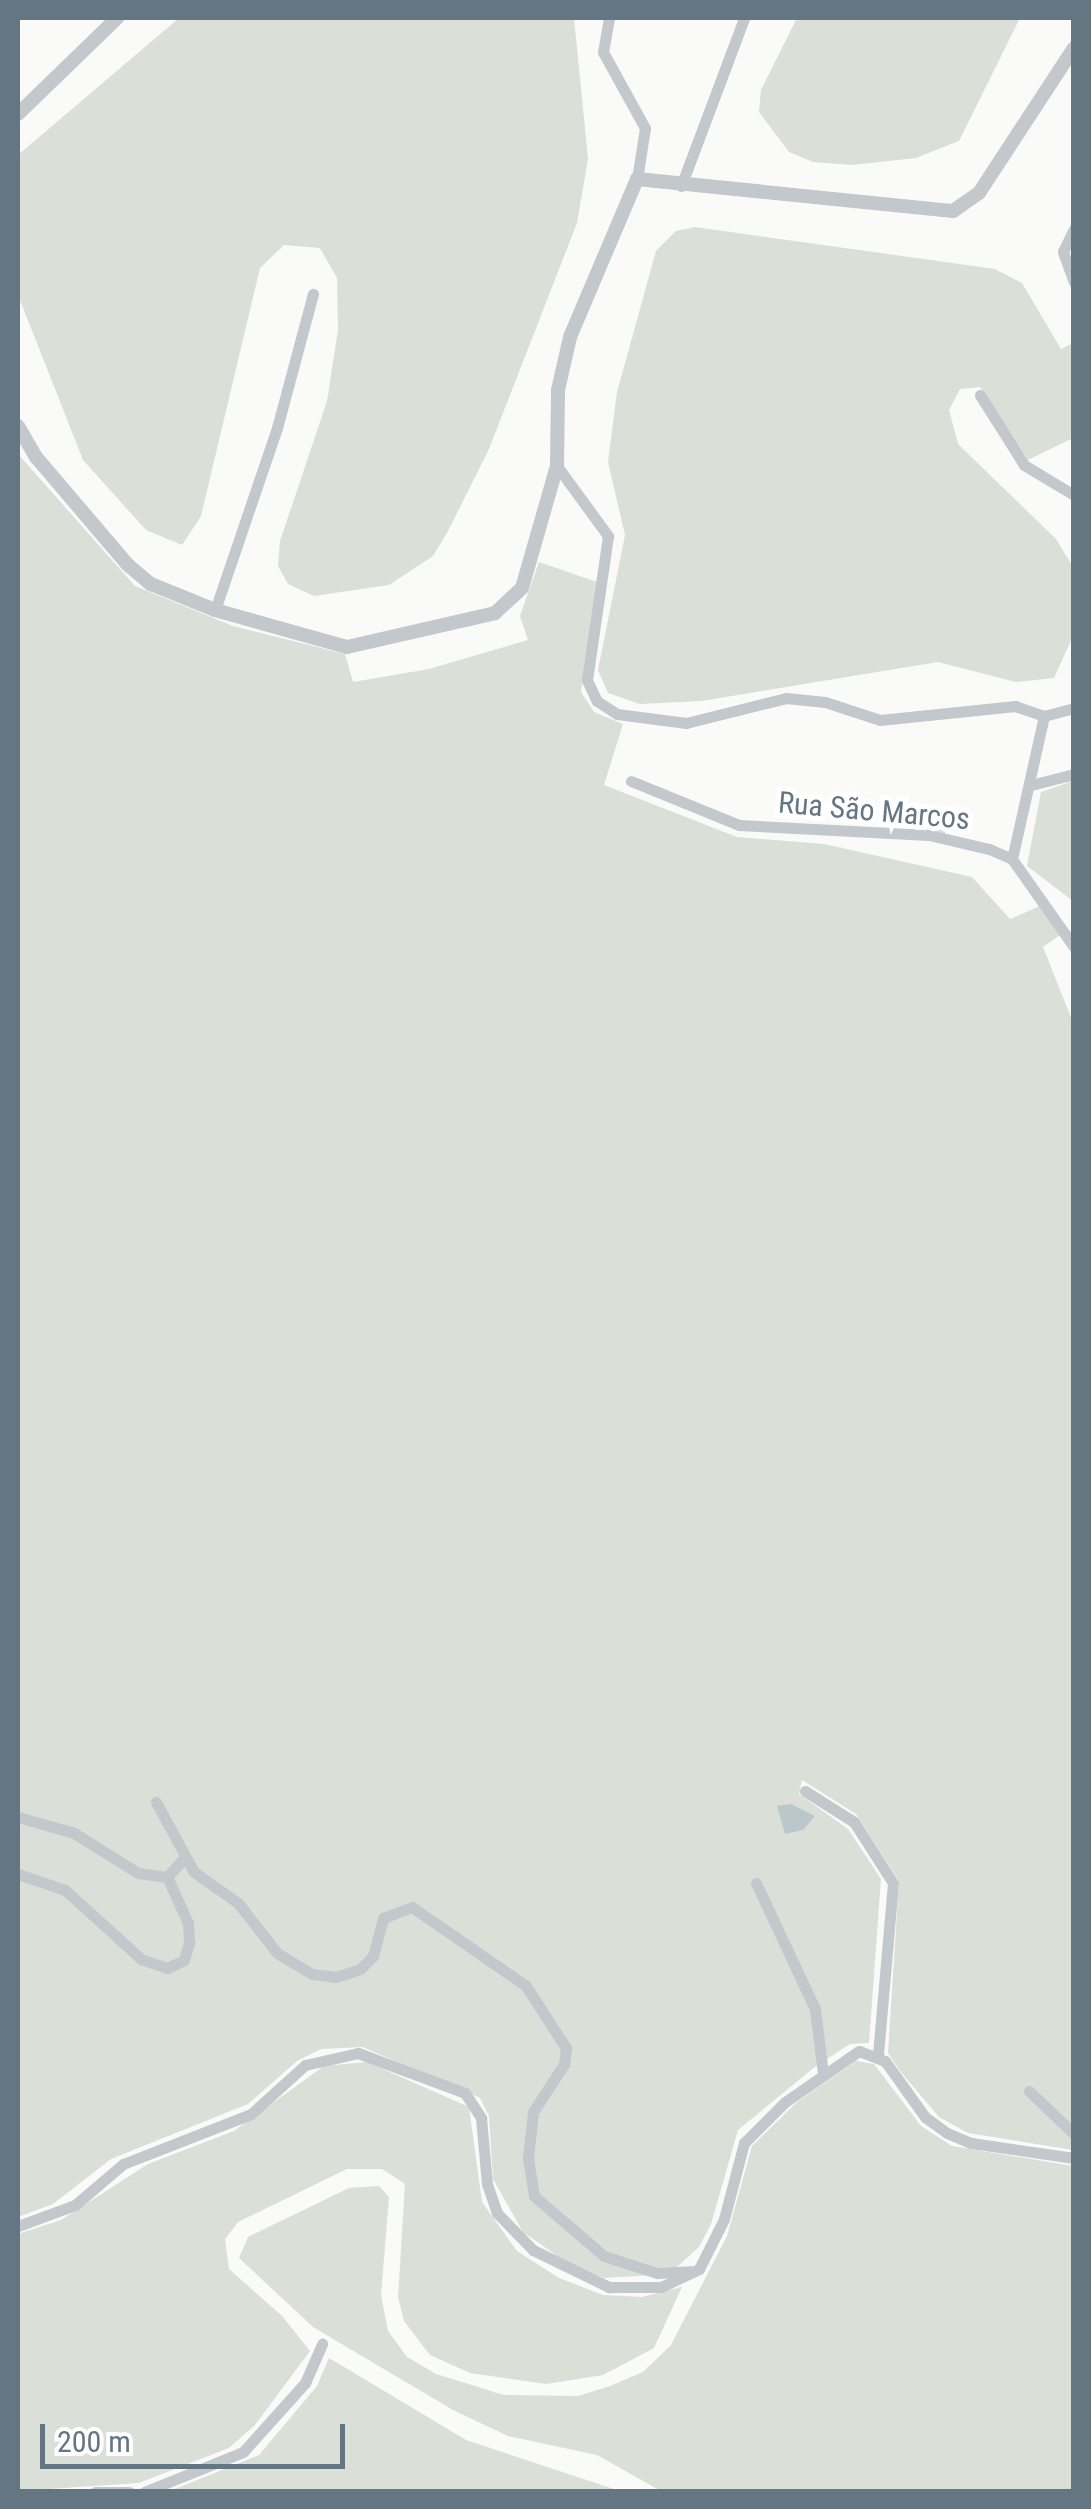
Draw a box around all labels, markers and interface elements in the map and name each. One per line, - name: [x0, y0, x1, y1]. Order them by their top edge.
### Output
- street label: Rua São Marcos: [777, 785, 971, 837]
- scale bar: [45, 2404, 350, 2466]
- text: 200 m: [57, 2424, 131, 2459]

